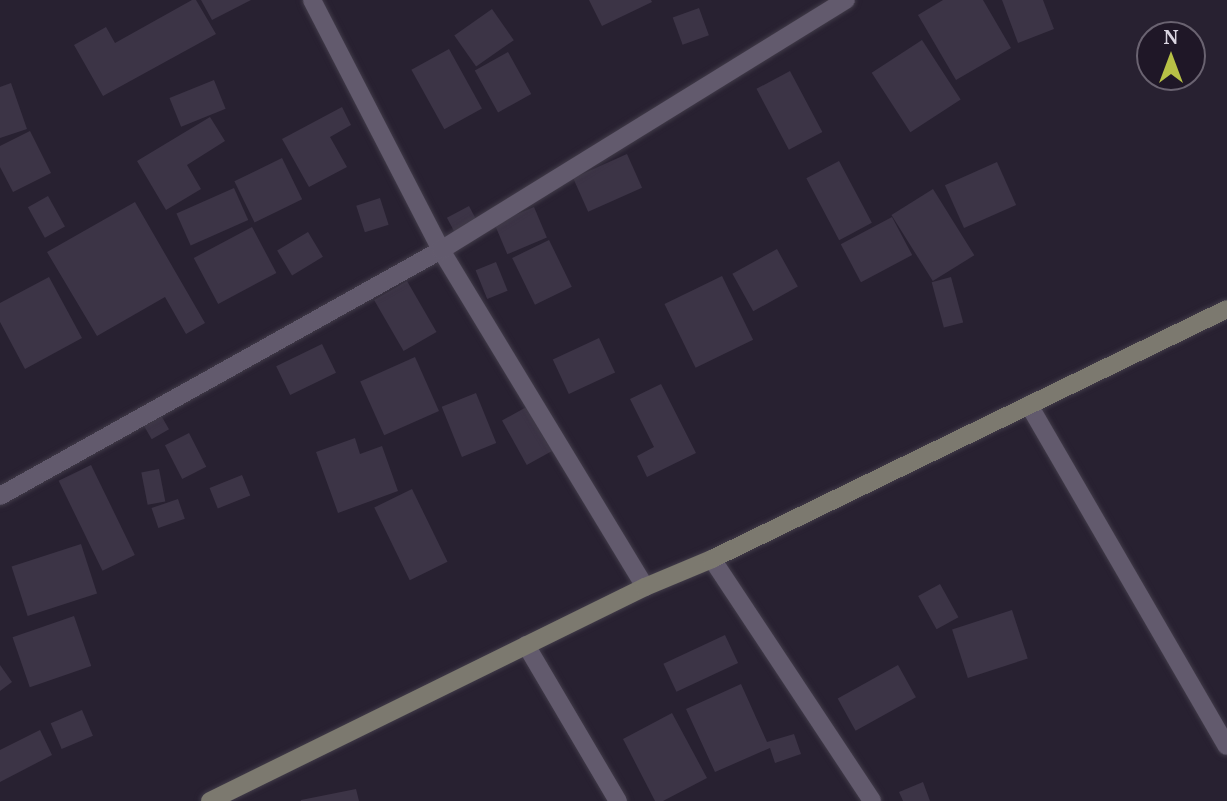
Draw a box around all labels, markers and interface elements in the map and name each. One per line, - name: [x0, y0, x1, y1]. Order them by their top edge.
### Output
- north arrow: [1136, 21, 1206, 91]
- text: N: [1164, 24, 1178, 50]

